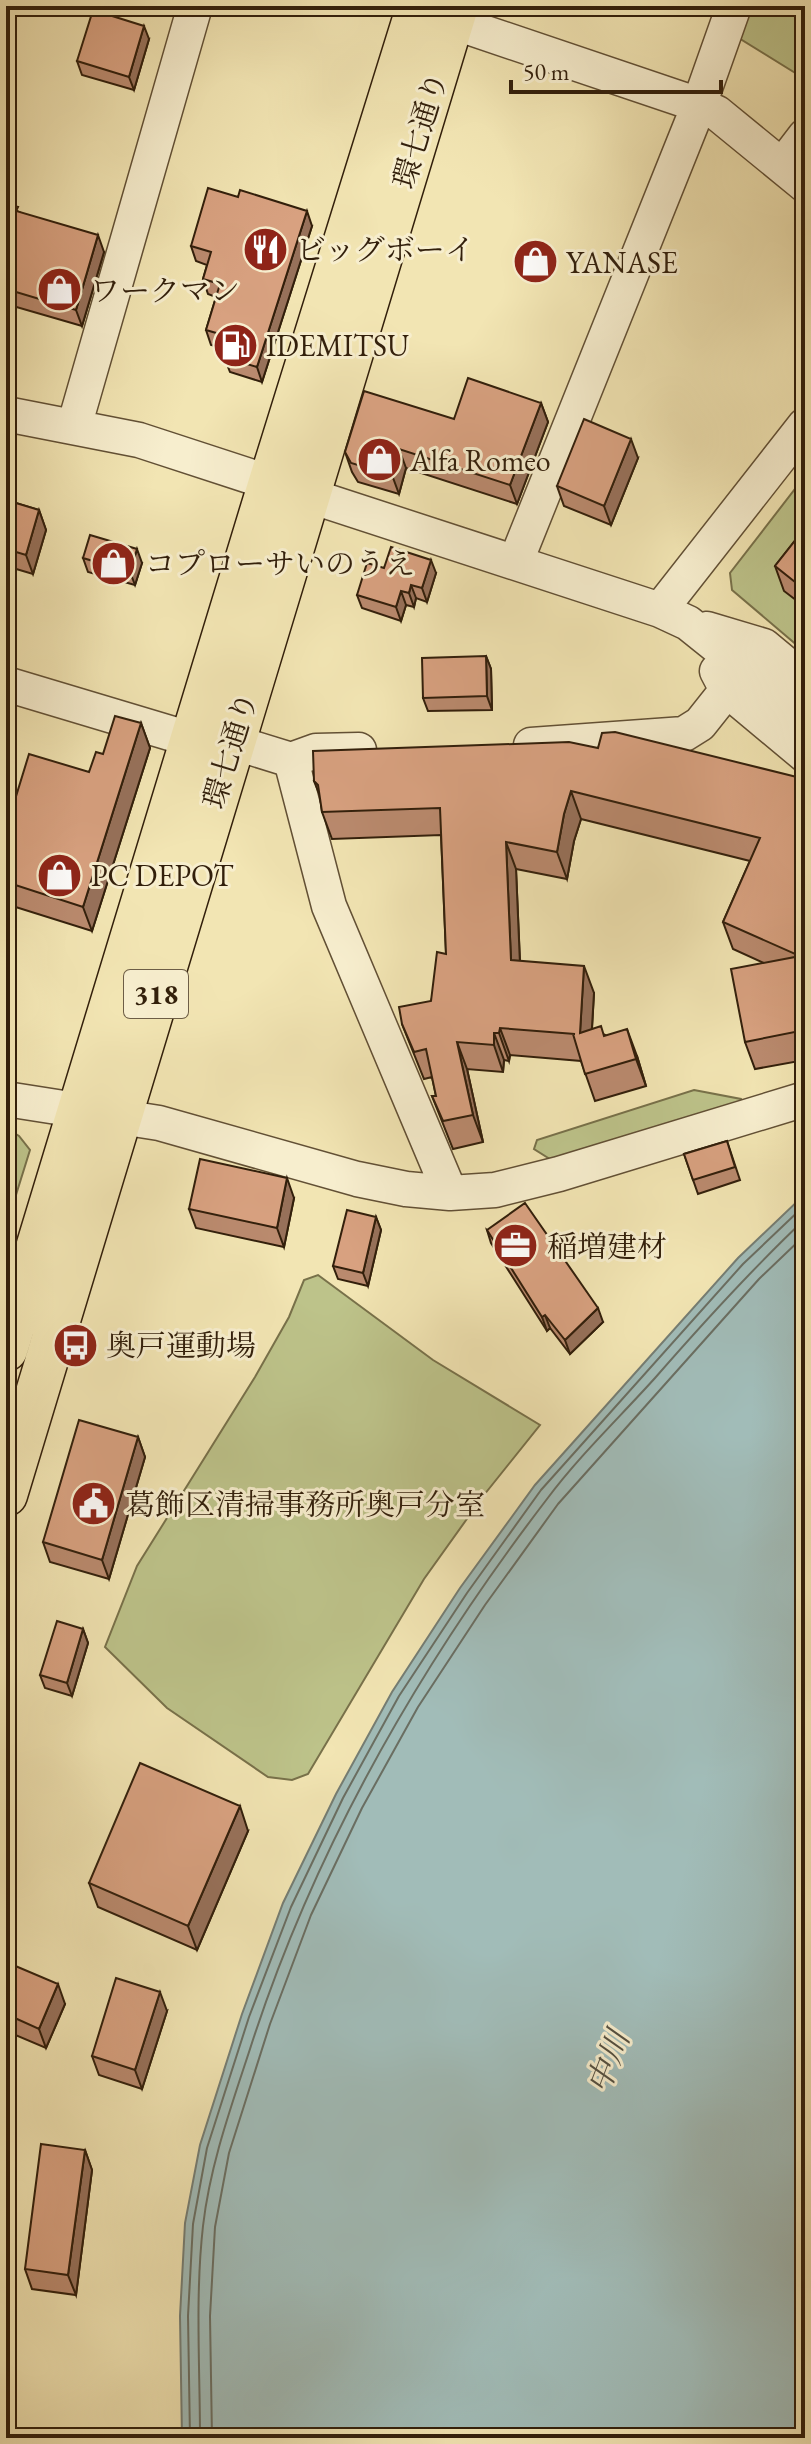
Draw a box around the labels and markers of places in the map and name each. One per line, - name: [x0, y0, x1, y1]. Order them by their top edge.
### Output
- restaurant icon: ビッグボーイ: [241, 225, 289, 273]
- place label: ビッグボーイ: [296, 230, 475, 269]
- shop icon: YANASE: [511, 238, 559, 286]
- place label: YANASE: [566, 243, 678, 282]
- shop icon: ワークマン: [35, 266, 83, 314]
- place label: ワークマン: [90, 271, 240, 310]
- fuel station icon: IDEMITSU: [211, 321, 259, 369]
- place label: IDEMITSU: [266, 326, 409, 365]
- shop icon: Alfa Romeo: [355, 436, 403, 484]
- place label: Alfa Romeo: [409, 441, 551, 480]
- shop icon: コプローサいのうえ: [90, 539, 138, 587]
- place label: コプローサいのうえ: [145, 544, 415, 583]
- shop icon: PC DEPOT: [36, 851, 84, 899]
- place label: PC DEPOT: [91, 856, 234, 895]
- office icon: 稲増建材: [492, 1222, 540, 1270]
- place label: 稲増建材: [547, 1227, 667, 1266]
- bus stop icon: 奥戸運動場: [51, 1321, 99, 1369]
- place label: 奥戸運動場: [106, 1326, 256, 1365]
- public building icon: 葛飾区清掃事務所奥戸分室: [70, 1480, 118, 1528]
- place label: 葛飾区清掃事務所奥戸分室: [125, 1485, 485, 1524]

